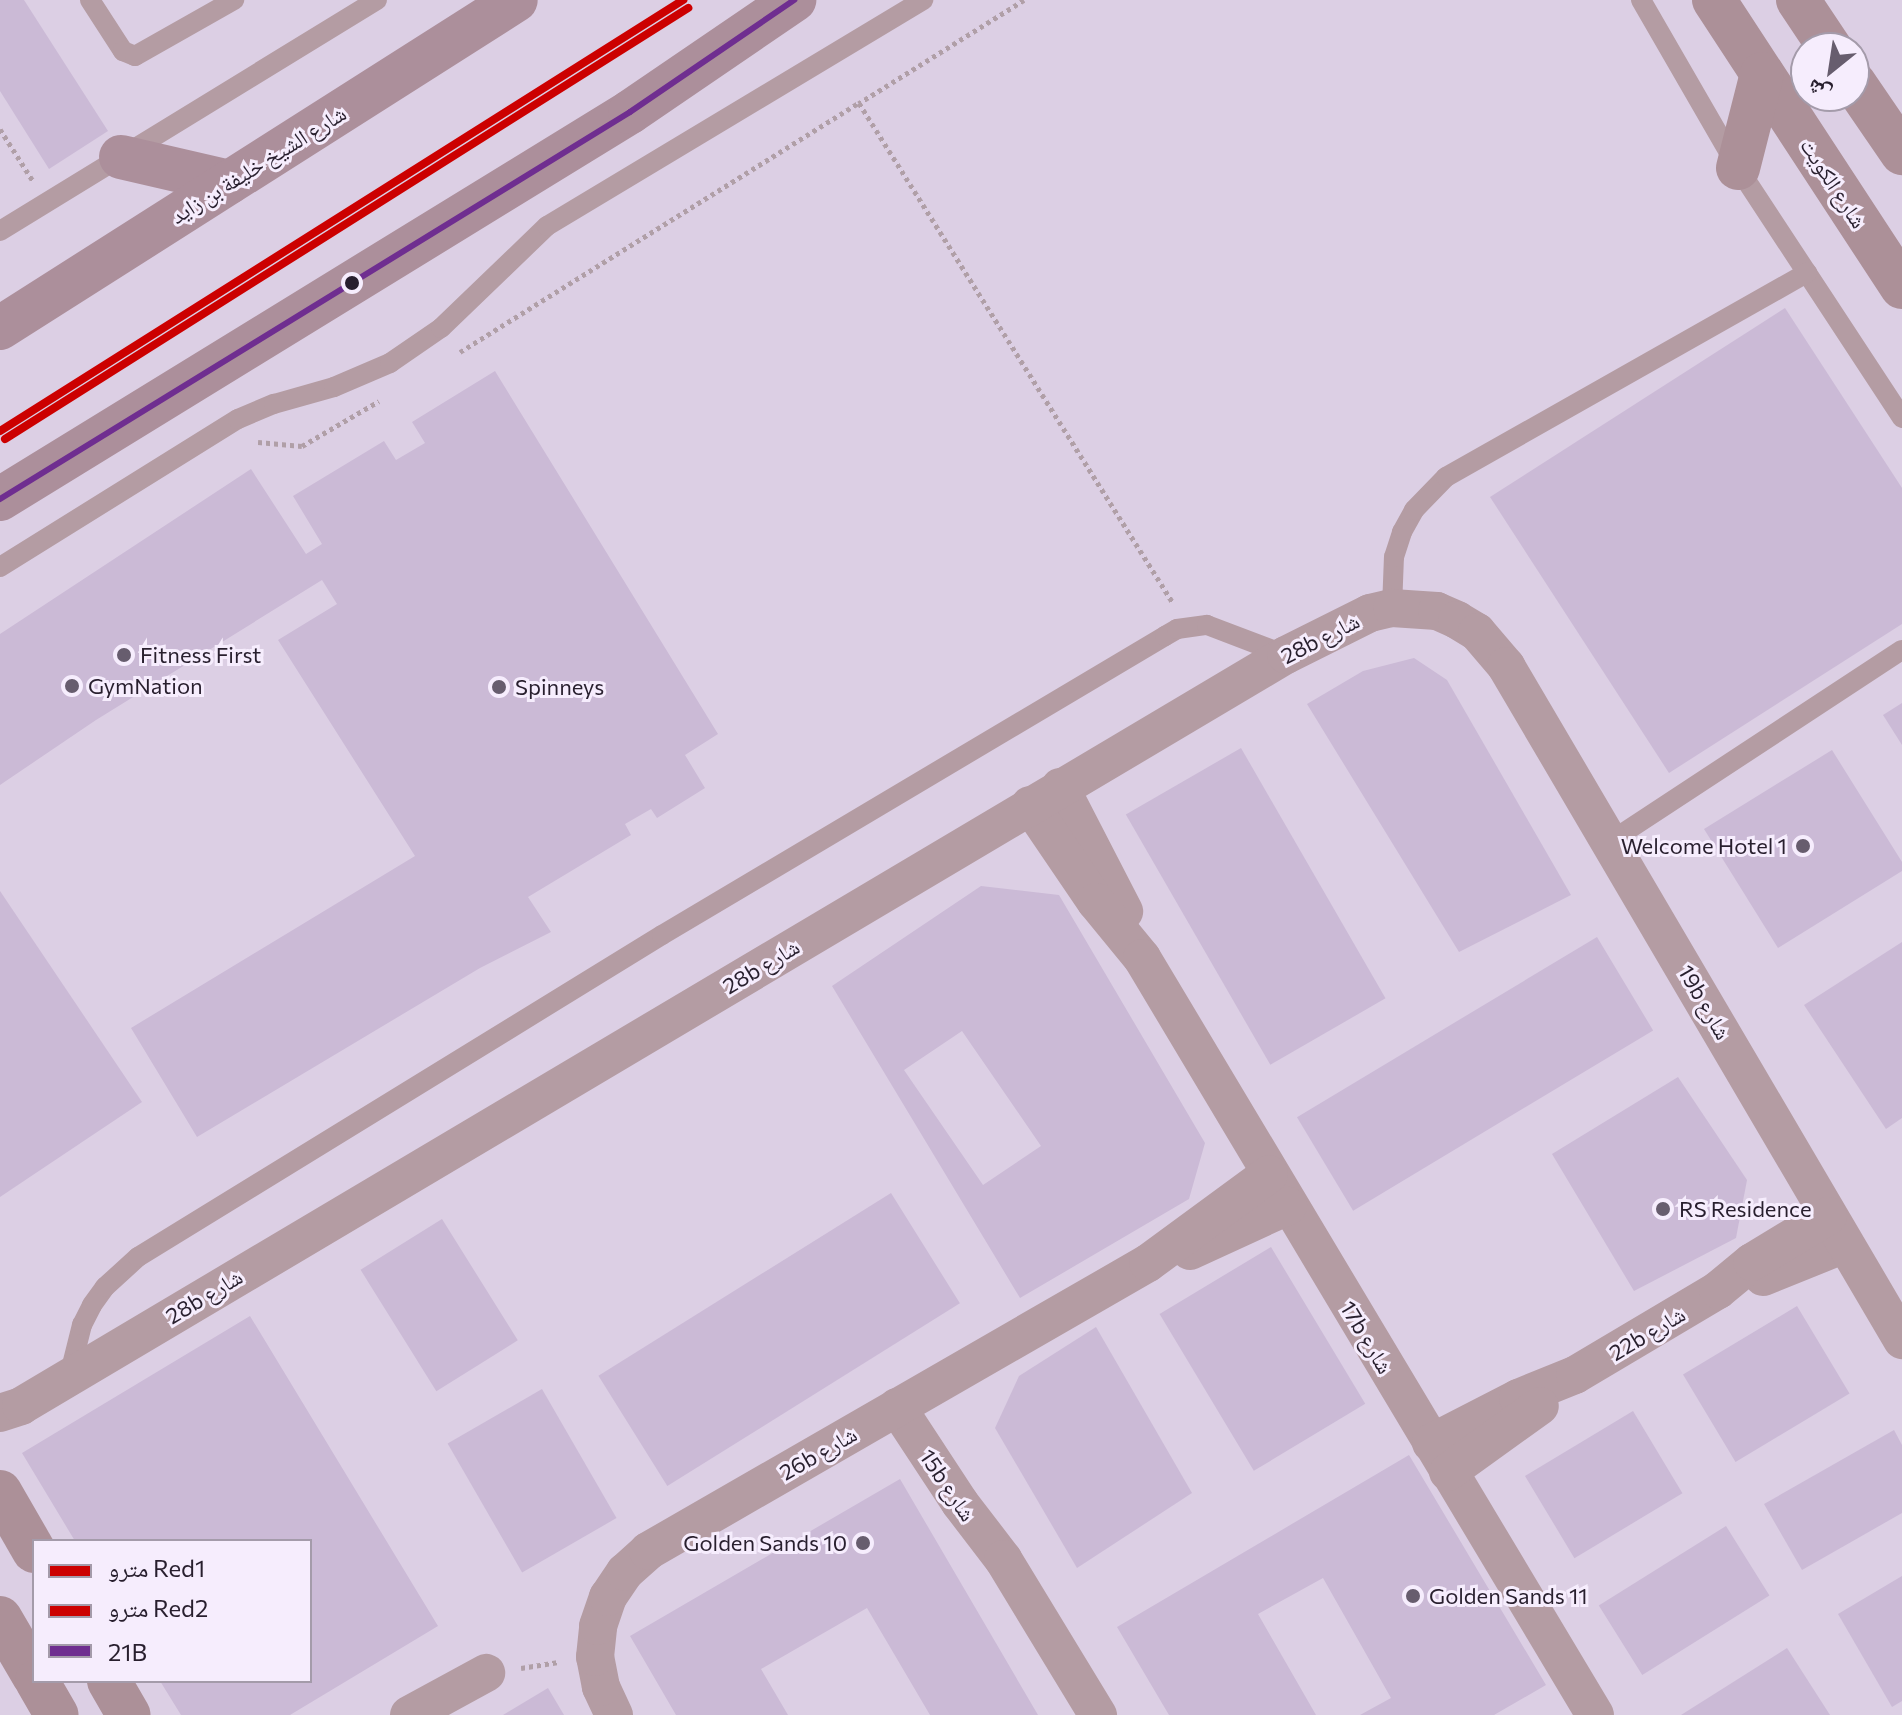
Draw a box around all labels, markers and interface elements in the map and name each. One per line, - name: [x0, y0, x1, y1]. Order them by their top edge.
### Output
- north arrow: [1790, 32, 1870, 112]
- text: ش: [1802, 74, 1836, 109]
- street label: شارع الشيخ خليفة بن زايد: [165, 99, 351, 229]
- street label: شارع الكويت: [1795, 133, 1873, 233]
- unlabelled marker: [344, 275, 360, 291]
- street label: 28b شارع: [1276, 607, 1364, 669]
- place label: Fitness First: [140, 642, 261, 668]
- marker: Fitness First: [115, 646, 133, 664]
- place label: GymNation: [88, 673, 203, 699]
- place label: Spinneys: [515, 674, 604, 700]
- marker: GymNation: [63, 677, 81, 695]
- marker: Spinneys: [490, 678, 508, 696]
- place label: Welcome Hotel 1: [1621, 833, 1787, 859]
- marker: Welcome Hotel 1: [1794, 837, 1812, 855]
- street label: 28b شارع: [718, 933, 804, 999]
- street label: 19b شارع: [1673, 960, 1737, 1044]
- place label: RS Residence: [1679, 1196, 1812, 1222]
- marker: RS Residence: [1654, 1200, 1672, 1218]
- street label: 28b شارع: [161, 1263, 247, 1329]
- street label: 17b شارع: [1335, 1296, 1399, 1378]
- street label: 22b شارع: [1604, 1300, 1690, 1366]
- street label: 26b شارع: [775, 1420, 861, 1486]
- street label: 15b شارع: [914, 1444, 982, 1526]
- place label: Golden Sands 10: [683, 1530, 847, 1556]
- marker: Golden Sands 10: [854, 1534, 872, 1552]
- legend: [32, 1539, 312, 1683]
- text: مترو Red1: [108, 1553, 205, 1582]
- place label: Golden Sands 11: [1429, 1583, 1588, 1609]
- marker: Golden Sands 11: [1404, 1587, 1422, 1605]
- text: مترو Red2: [108, 1593, 208, 1622]
- text: 21B: [108, 1637, 147, 1666]

